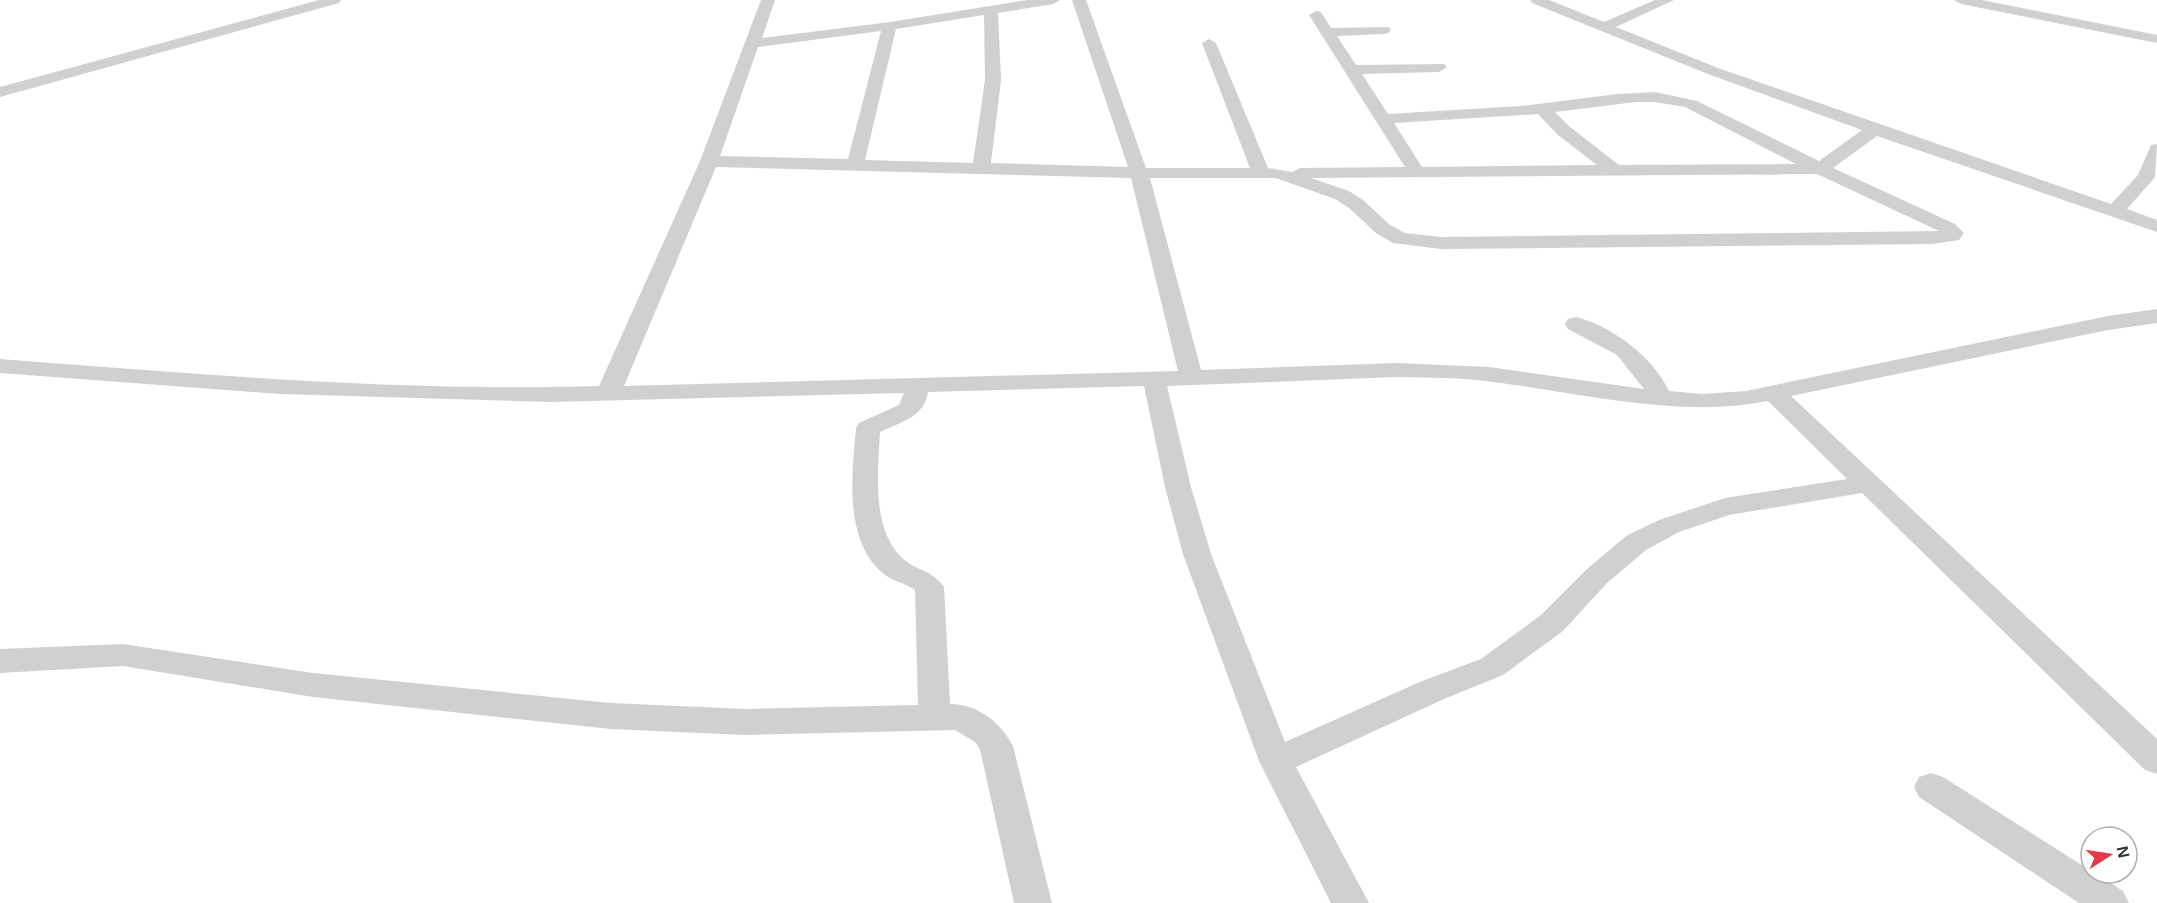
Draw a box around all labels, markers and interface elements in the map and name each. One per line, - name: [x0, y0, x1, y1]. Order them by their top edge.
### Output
- north arrow: [2079, 825, 2139, 885]
- text: N: [2114, 845, 2133, 859]

